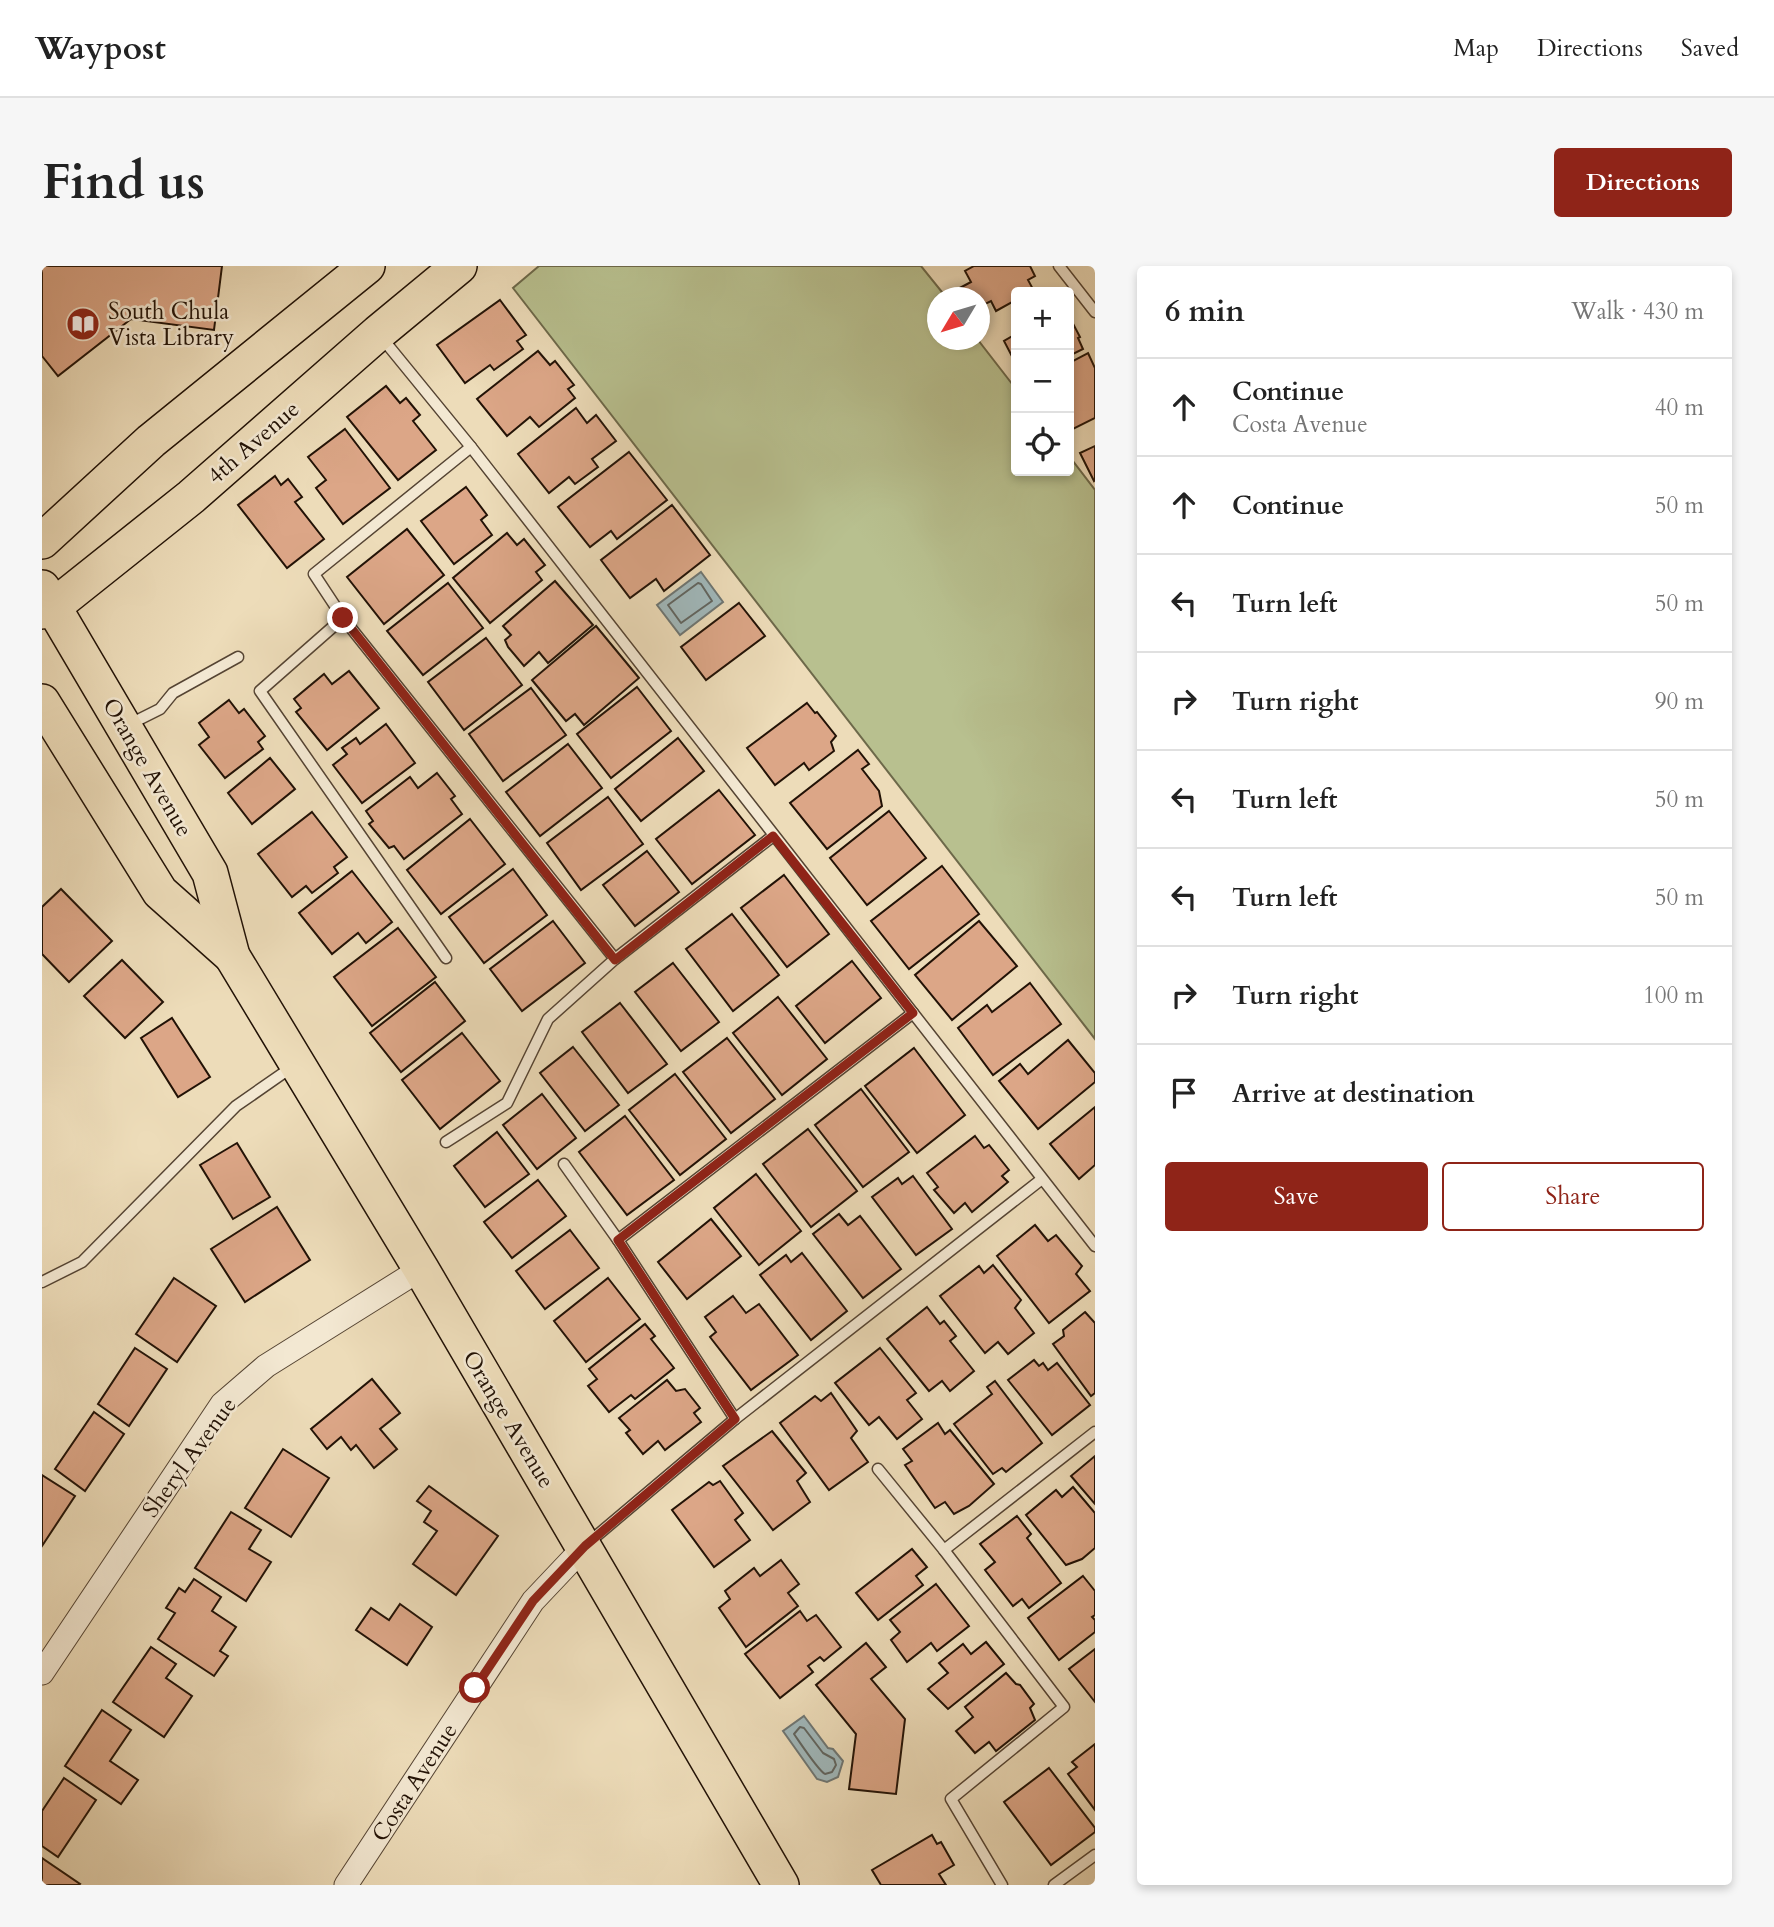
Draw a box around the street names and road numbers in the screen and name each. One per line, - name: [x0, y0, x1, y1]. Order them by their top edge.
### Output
- street label: 4th Avenue: [201, 394, 306, 491]
- street label: Orange Avenue: [95, 692, 200, 842]
- street label: Orange Avenue: [455, 1345, 562, 1494]
- street label: Sheryl Avenue: [135, 1391, 244, 1524]
- street label: Costa Avenue: [364, 1717, 464, 1848]

